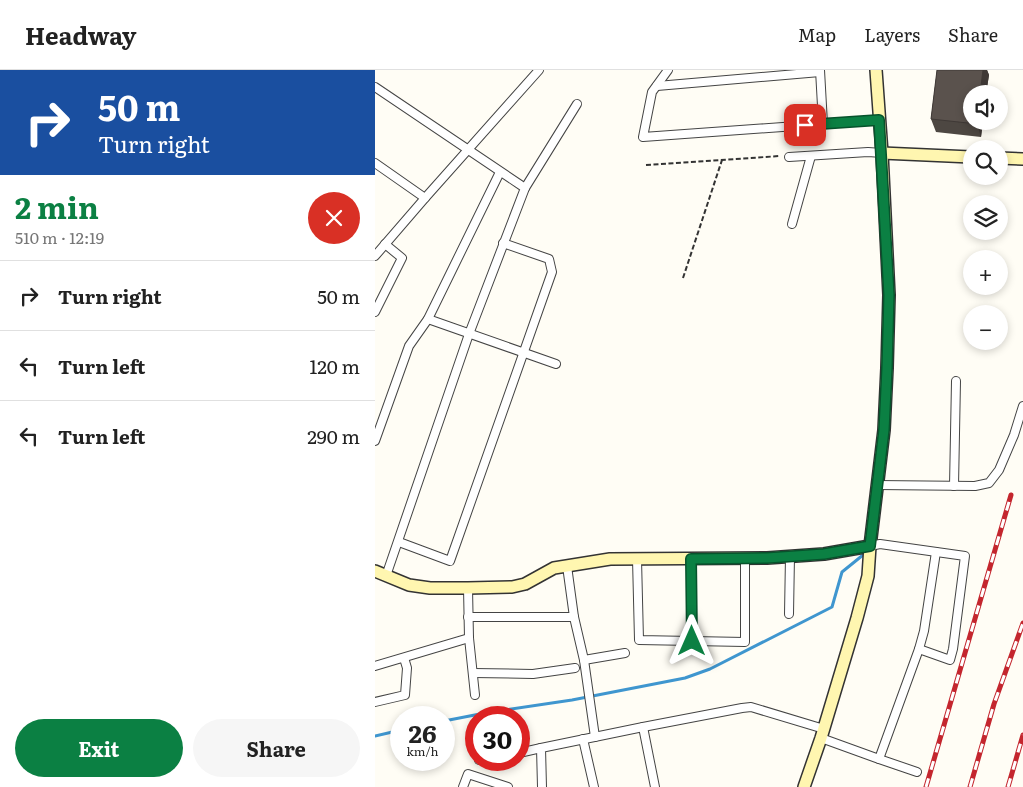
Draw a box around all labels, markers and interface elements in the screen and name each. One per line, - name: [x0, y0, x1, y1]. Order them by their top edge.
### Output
- text: Headway: [25, 17, 136, 52]
- text: Map: [798, 21, 836, 48]
- text: Layers: [864, 21, 920, 48]
- text: Share: [948, 21, 998, 48]
- text: 50 m: [98, 80, 181, 132]
- map controls: [963, 85, 1008, 350]
- button: sound: [963, 85, 1008, 130]
- icon: right: [15, 90, 80, 155]
- pin: [784, 104, 826, 146]
- icon: arrive: [791, 111, 819, 139]
- text: Turn right: [98, 127, 210, 160]
- button: search: [963, 140, 1008, 185]
- text: 2 min: [15, 184, 99, 228]
- button: close: [308, 192, 360, 244]
- button: layers: [963, 195, 1008, 240]
- text: 510 m · 12:19: [15, 225, 104, 249]
- button: +: [963, 250, 1008, 295]
- icon: right: [15, 282, 43, 310]
- text: Turn right: [58, 282, 162, 310]
- text: 50 m: [317, 282, 360, 310]
- button: −: [963, 305, 1008, 350]
- icon: left: [15, 352, 43, 380]
- text: Turn left: [58, 352, 145, 380]
- text: 120 m: [309, 352, 360, 380]
- icon: left: [15, 422, 43, 450]
- text: Turn left: [58, 422, 145, 450]
- text: 290 m: [307, 422, 360, 450]
- position arrow: [665, 614, 717, 666]
- speed limit sign: 30: [465, 706, 530, 771]
- text: 26: [408, 714, 437, 751]
- button: Exit: [15, 719, 183, 777]
- button: Share: [193, 719, 360, 777]
- text: km/h: [407, 742, 438, 760]

